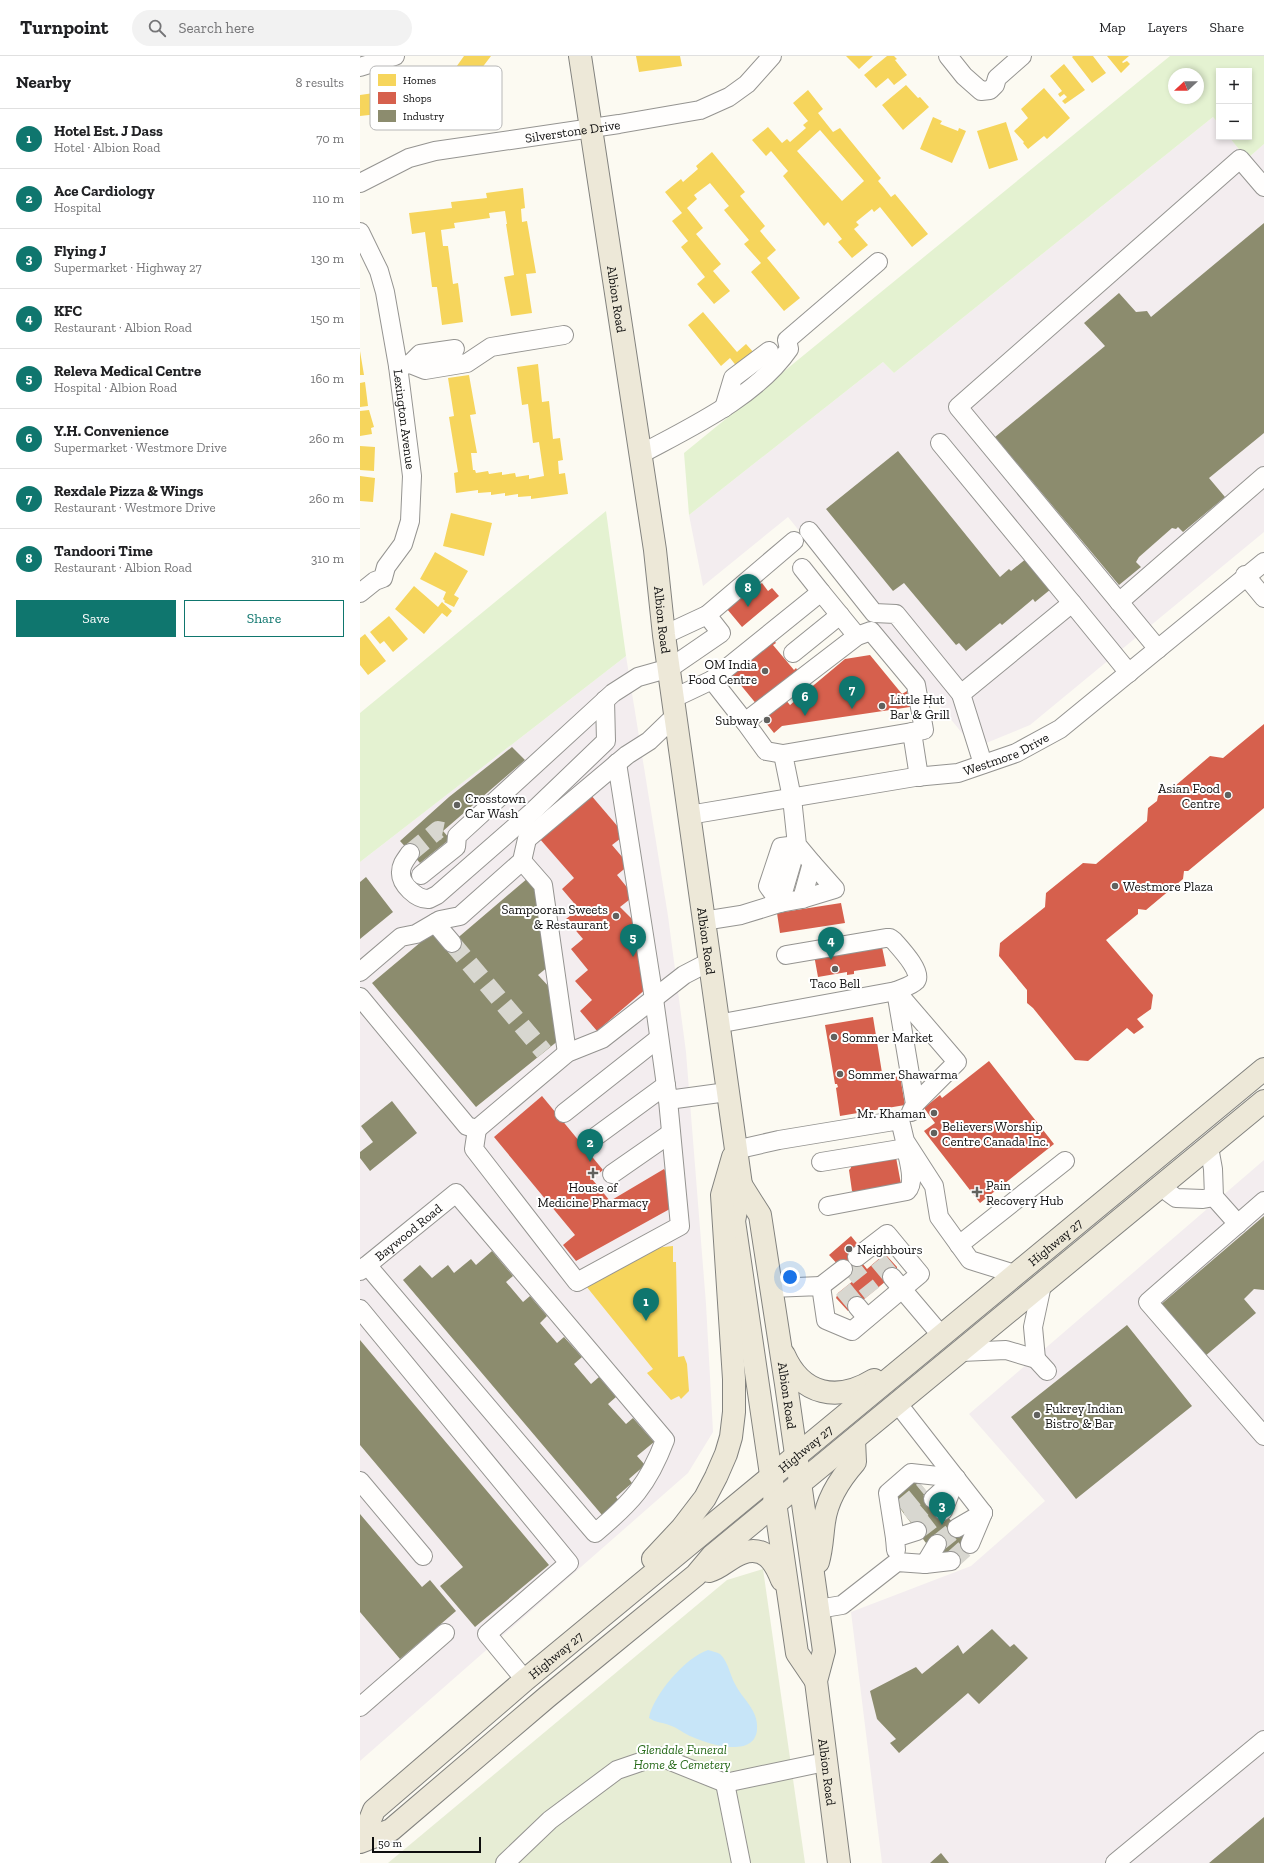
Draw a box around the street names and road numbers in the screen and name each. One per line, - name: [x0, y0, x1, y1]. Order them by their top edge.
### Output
- street label: Silverstone Drive: [524, 117, 621, 146]
- street label: Albion Road: [604, 265, 629, 334]
- street label: Lexington Avenue: [390, 368, 418, 470]
- street label: Albion Road: [651, 586, 674, 655]
- street label: Westmore Drive: [961, 730, 1051, 779]
- street label: Albion Road: [694, 906, 718, 975]
- street label: Baywood Road: [372, 1201, 445, 1264]
- street label: Highway 27: [1025, 1216, 1085, 1269]
- street label: Albion Road: [775, 1361, 799, 1430]
- street label: Highway 27: [775, 1422, 836, 1476]
- street label: Highway 27: [526, 1629, 586, 1682]
- street label: Albion Road: [815, 1738, 839, 1807]

